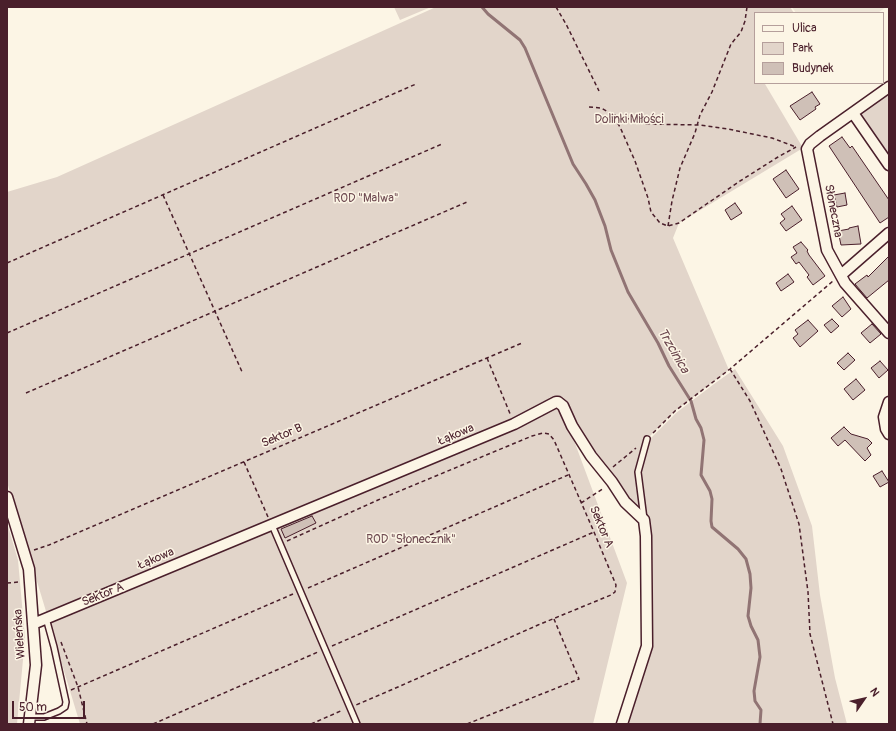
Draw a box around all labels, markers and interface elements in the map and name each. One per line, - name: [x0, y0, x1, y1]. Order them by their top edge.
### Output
- legend: [754, 12, 884, 84]
- text: Ulica: [792, 21, 817, 36]
- text: Park: [792, 41, 813, 56]
- text: Budynek: [792, 61, 834, 76]
- park label: Dolinki Miłości: [594, 113, 664, 127]
- street label: Słoneczna: [821, 183, 845, 239]
- park label: ROD "Malwa": [333, 192, 399, 206]
- water label: Trzcinica: [654, 326, 692, 376]
- street label: Sektor B: [259, 421, 305, 451]
- street label: Łąkowa: [436, 421, 476, 449]
- street label: Sektor A: [586, 504, 616, 550]
- park label: ROD "Słonecznik": [366, 533, 456, 547]
- street label: Łąkowa: [136, 545, 176, 573]
- street label: Sektor A: [80, 580, 126, 610]
- street label: Wieleńska: [11, 609, 29, 659]
- north arrow: [844, 679, 884, 719]
- text: N: [867, 685, 882, 699]
- scale bar: [14, 693, 87, 719]
- text: 50 m: [19, 700, 47, 715]

